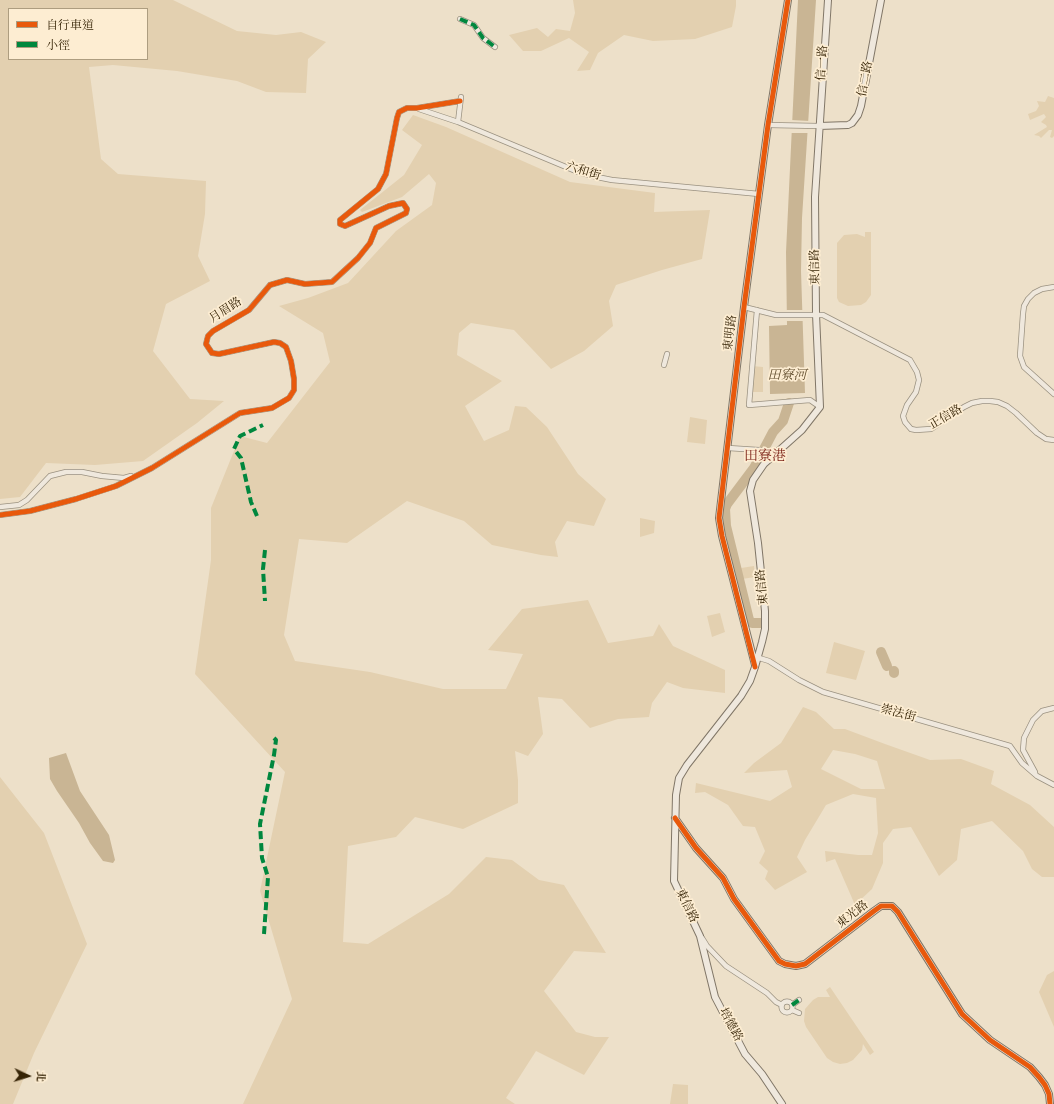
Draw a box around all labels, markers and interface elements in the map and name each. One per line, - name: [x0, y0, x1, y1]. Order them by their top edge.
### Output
- legend: [8, 8, 148, 60]
- text: 自行車道: [46, 18, 94, 33]
- text: 小徑: [46, 38, 70, 53]
- street label: 信一路: [815, 45, 831, 81]
- street label: 信二路: [855, 60, 877, 98]
- street label: 六和街: [564, 160, 602, 184]
- street label: 東信路: [808, 249, 824, 285]
- street label: 月眉路: [207, 295, 245, 327]
- street label: 東明路: [722, 314, 740, 352]
- water label: 田寮河: [768, 368, 806, 384]
- street label: 正信路: [927, 403, 965, 433]
- district label: 田寮港: [744, 449, 786, 465]
- street label: 東信路: [754, 568, 772, 606]
- street label: 崇法街: [879, 702, 917, 726]
- street label: 東信路: [672, 887, 700, 925]
- street label: 東光路: [834, 898, 872, 932]
- street label: 培德路: [715, 1006, 745, 1044]
- north arrow: [8, 1056, 48, 1096]
- text: 北: [33, 1071, 47, 1083]

